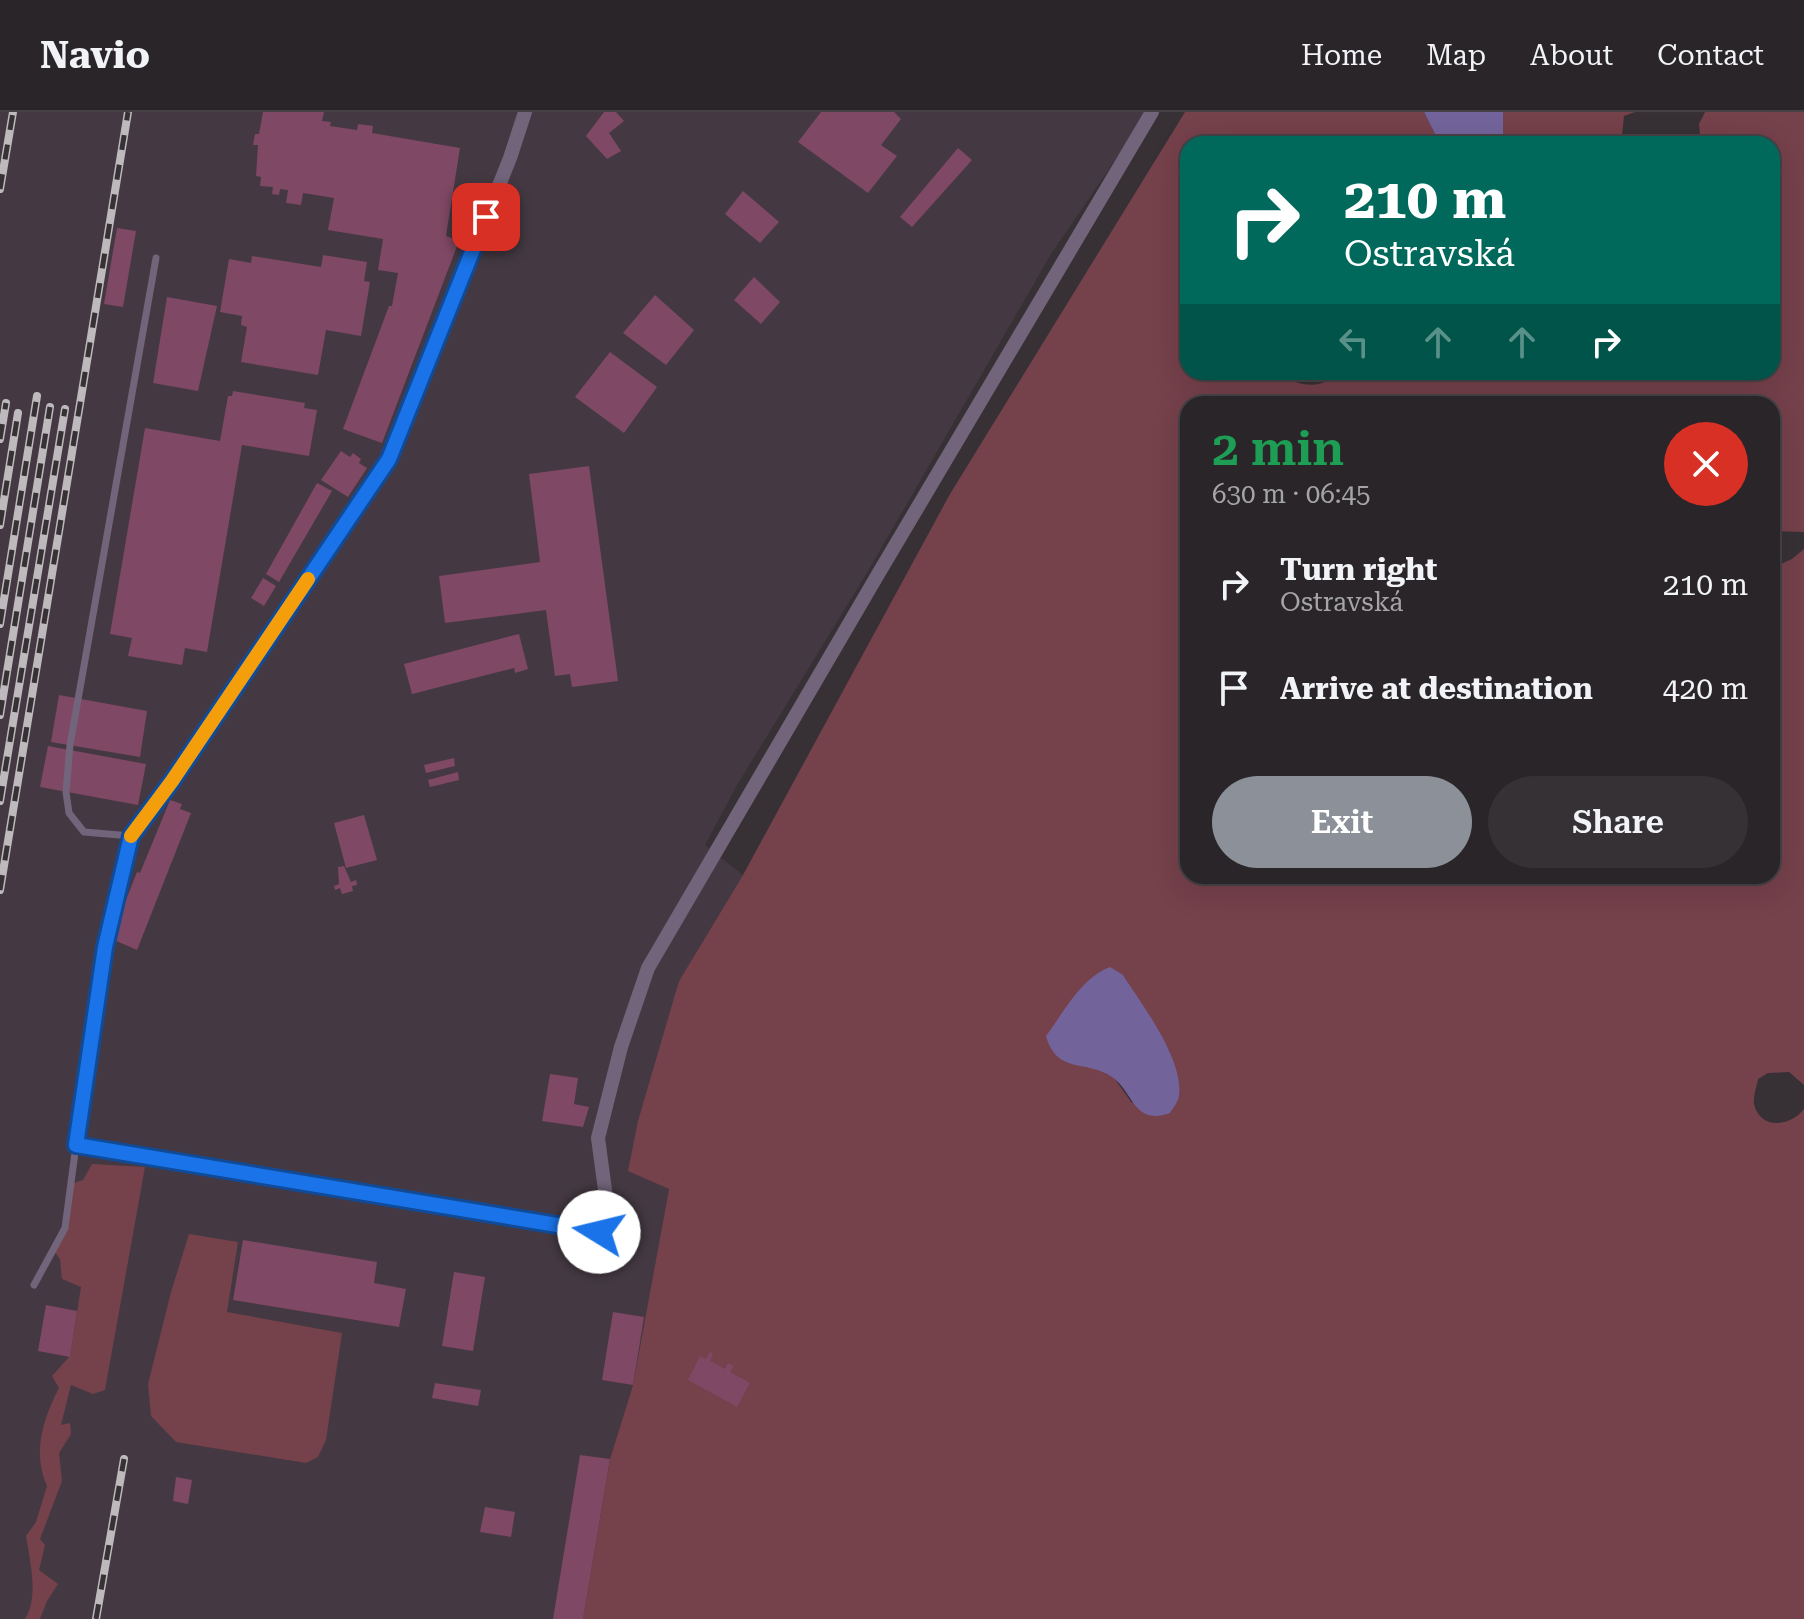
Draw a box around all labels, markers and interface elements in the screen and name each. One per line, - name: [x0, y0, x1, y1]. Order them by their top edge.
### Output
- text: Navio: [40, 33, 150, 77]
- text: Home: [1301, 39, 1382, 72]
- text: Map: [1426, 39, 1486, 72]
- text: About: [1530, 39, 1613, 72]
- text: Contact: [1657, 39, 1764, 72]
- text: 210 m: [1344, 166, 1506, 232]
- icon: right: [1212, 168, 1316, 272]
- pin: [452, 183, 520, 251]
- icon: arrive: [464, 195, 508, 239]
- text: Ostravská: [1344, 233, 1515, 275]
- icon: left: [1332, 320, 1376, 364]
- icon: ahead: [1416, 320, 1460, 364]
- icon: ahead: [1500, 320, 1544, 364]
- icon: right: [1584, 320, 1628, 364]
- text: 2 min: [1212, 421, 1344, 477]
- button: close: [1664, 422, 1748, 506]
- text: 630 m · 06:45: [1212, 479, 1371, 509]
- text: Turn right: [1280, 552, 1437, 587]
- icon: right: [1212, 562, 1256, 606]
- text: 210 m: [1663, 567, 1748, 602]
- text: Ostravská: [1280, 587, 1403, 617]
- icon: arrive: [1212, 666, 1256, 710]
- text: Arrive at destination: [1280, 671, 1593, 706]
- text: 420 m: [1663, 671, 1748, 706]
- button: Exit: [1212, 776, 1472, 868]
- button: Share: [1488, 776, 1748, 868]
- position arrow: [557, 1190, 641, 1274]

